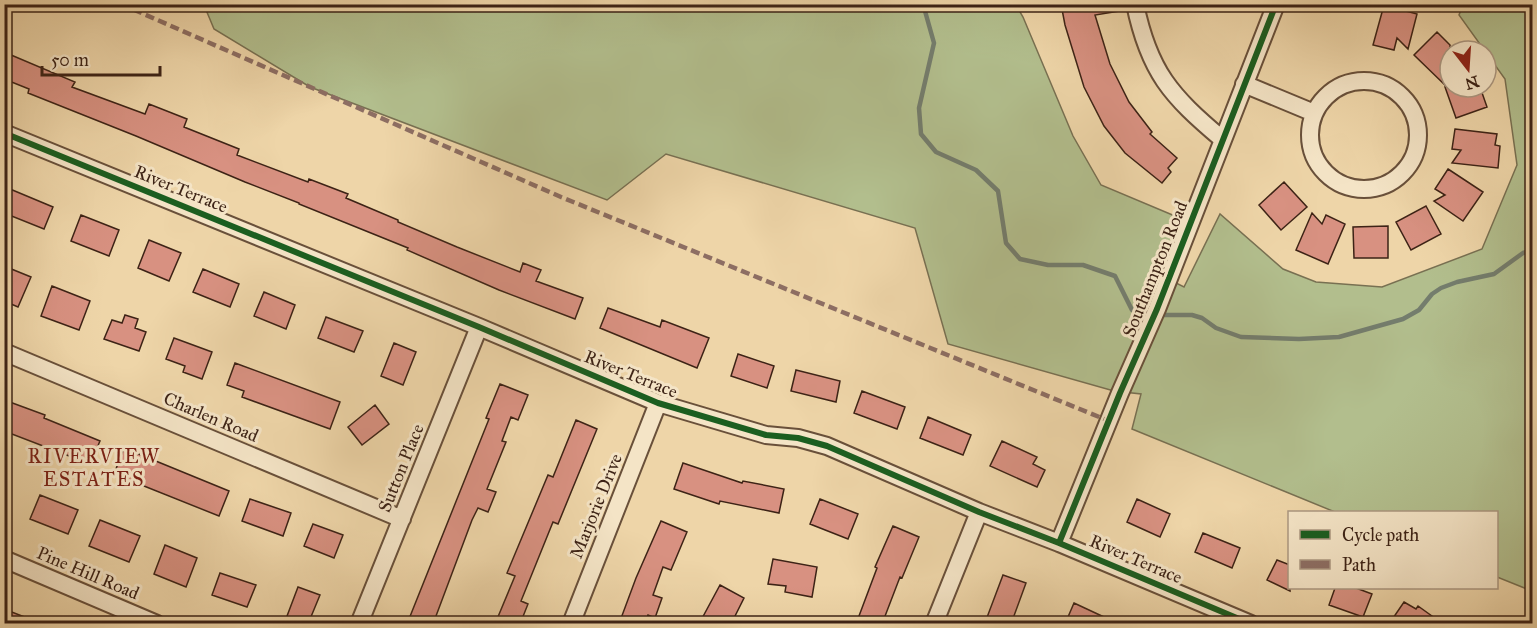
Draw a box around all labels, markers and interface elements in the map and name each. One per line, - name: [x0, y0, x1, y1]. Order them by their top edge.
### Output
- scale bar: [42, 39, 160, 77]
- north arrow: [1438, 39, 1498, 99]
- text: 50 m: [51, 49, 89, 71]
- text: N: [1463, 72, 1482, 94]
- street label: River Terrace: [131, 160, 231, 218]
- street label: Southampton Road: [1118, 198, 1192, 340]
- street label: River Terrace: [581, 345, 681, 403]
- street label: Charlen Road: [160, 387, 262, 447]
- street label: Sutton Place: [373, 421, 429, 515]
- district label: RIVERVIEW ESTATES: [28, 444, 160, 491]
- street label: Marjorie Drive: [565, 450, 627, 562]
- legend: [1288, 511, 1498, 589]
- text: Cycle path: [1342, 524, 1419, 546]
- street label: River Terrace: [1086, 530, 1186, 588]
- street label: Pine Hill Road: [34, 542, 142, 604]
- text: Path: [1342, 554, 1376, 576]

